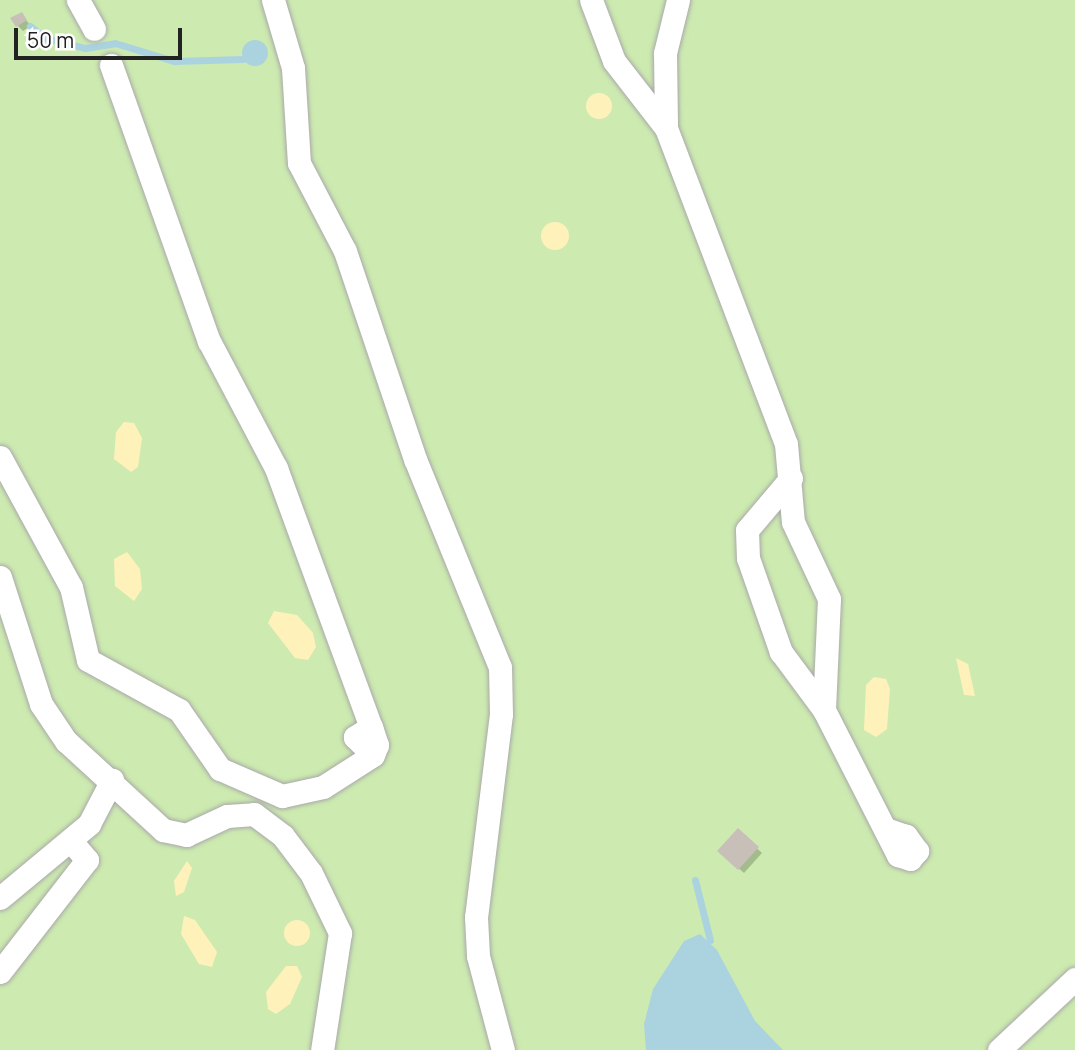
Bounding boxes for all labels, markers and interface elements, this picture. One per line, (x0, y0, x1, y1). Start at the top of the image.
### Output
scale bar (18, 14, 186, 58)
text: 50 m (27, 26, 74, 54)

